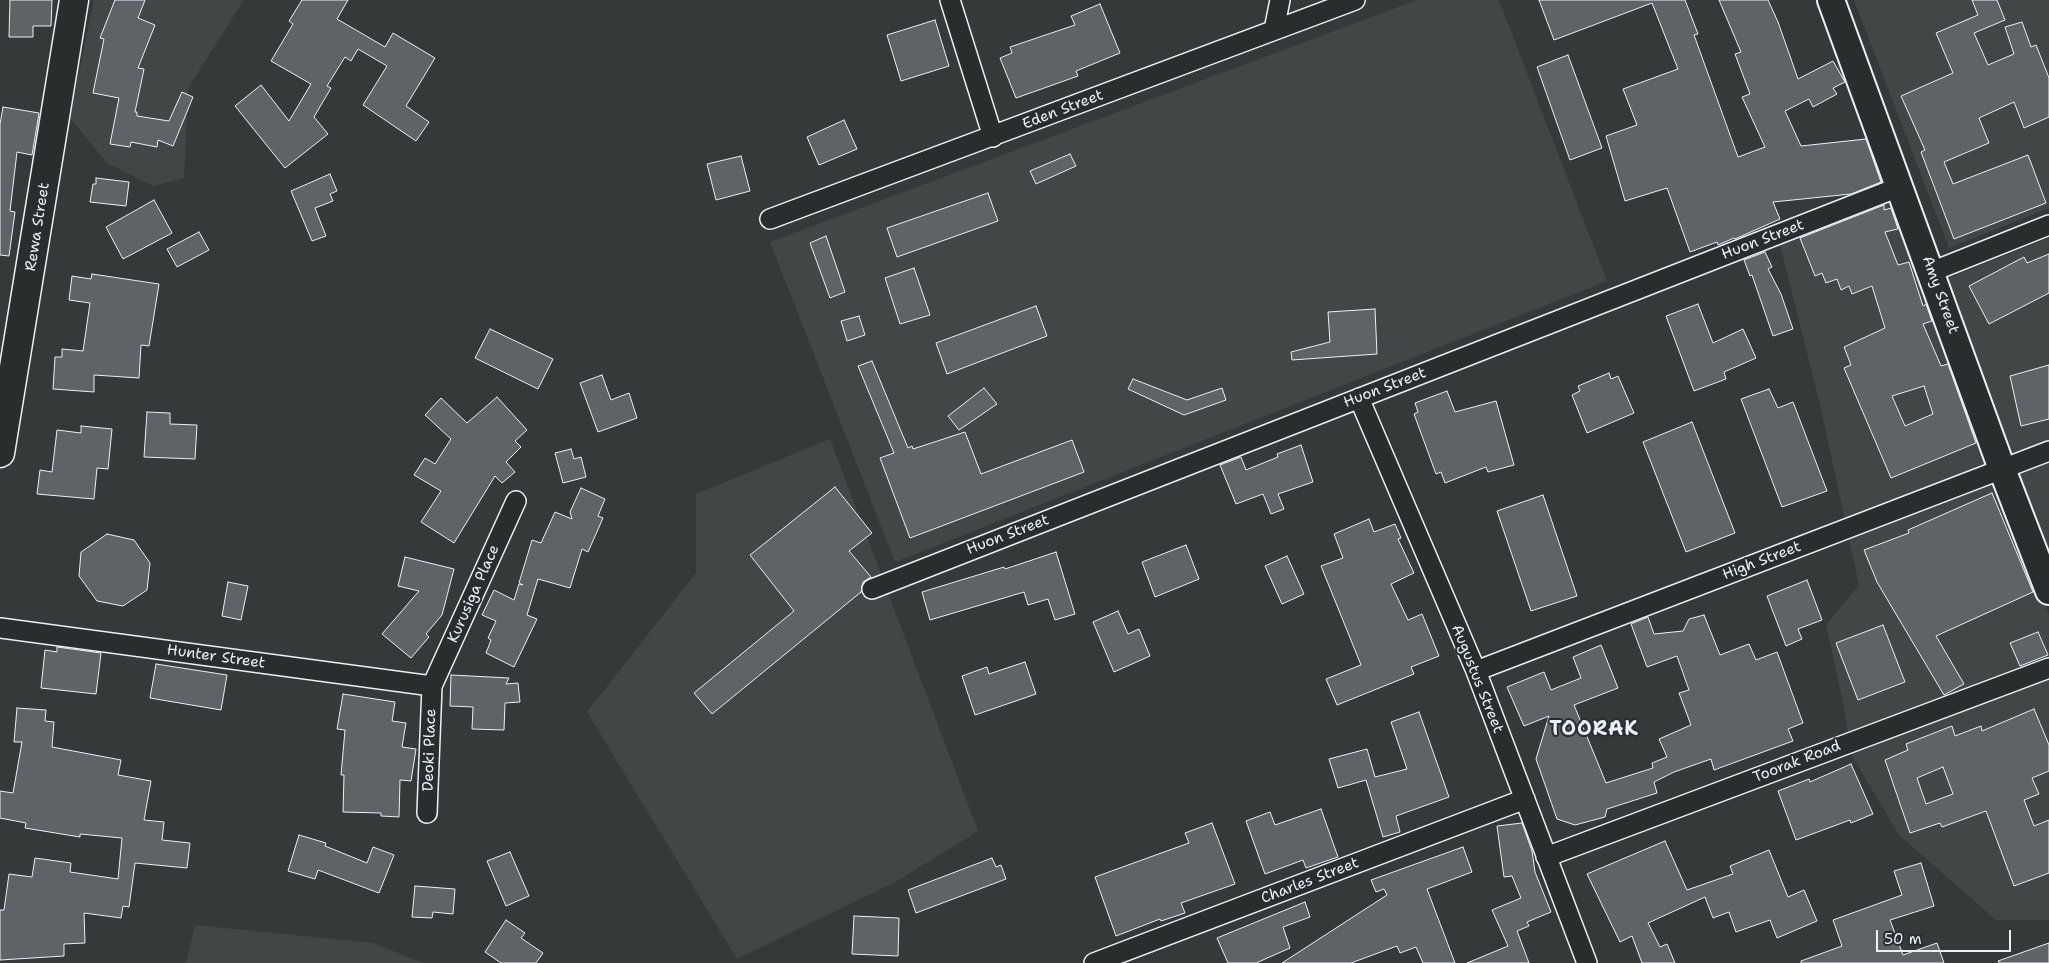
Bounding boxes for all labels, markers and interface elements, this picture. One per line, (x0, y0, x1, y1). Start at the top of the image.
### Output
street label: Eden Street (1020, 86, 1106, 134)
street label: Rewa Street (22, 181, 54, 273)
street label: Huon Street (1719, 216, 1807, 264)
street label: Amy Street (1918, 254, 1962, 336)
street label: Huon Street (1341, 364, 1429, 412)
street label: Huon Street (964, 511, 1052, 559)
street label: High Street (1720, 538, 1804, 584)
street label: Kurusiga Place (444, 542, 504, 646)
street label: Augustus Street (1447, 622, 1507, 736)
street label: Hunter Street (166, 641, 266, 673)
street label: Deoki Place (420, 708, 440, 792)
district label: TOORAK (1548, 718, 1640, 742)
street label: Toorak Road (1751, 737, 1843, 787)
street label: Charles Street (1259, 854, 1361, 908)
scale bar (1879, 920, 2014, 952)
text: 50 m (1884, 929, 1922, 949)

